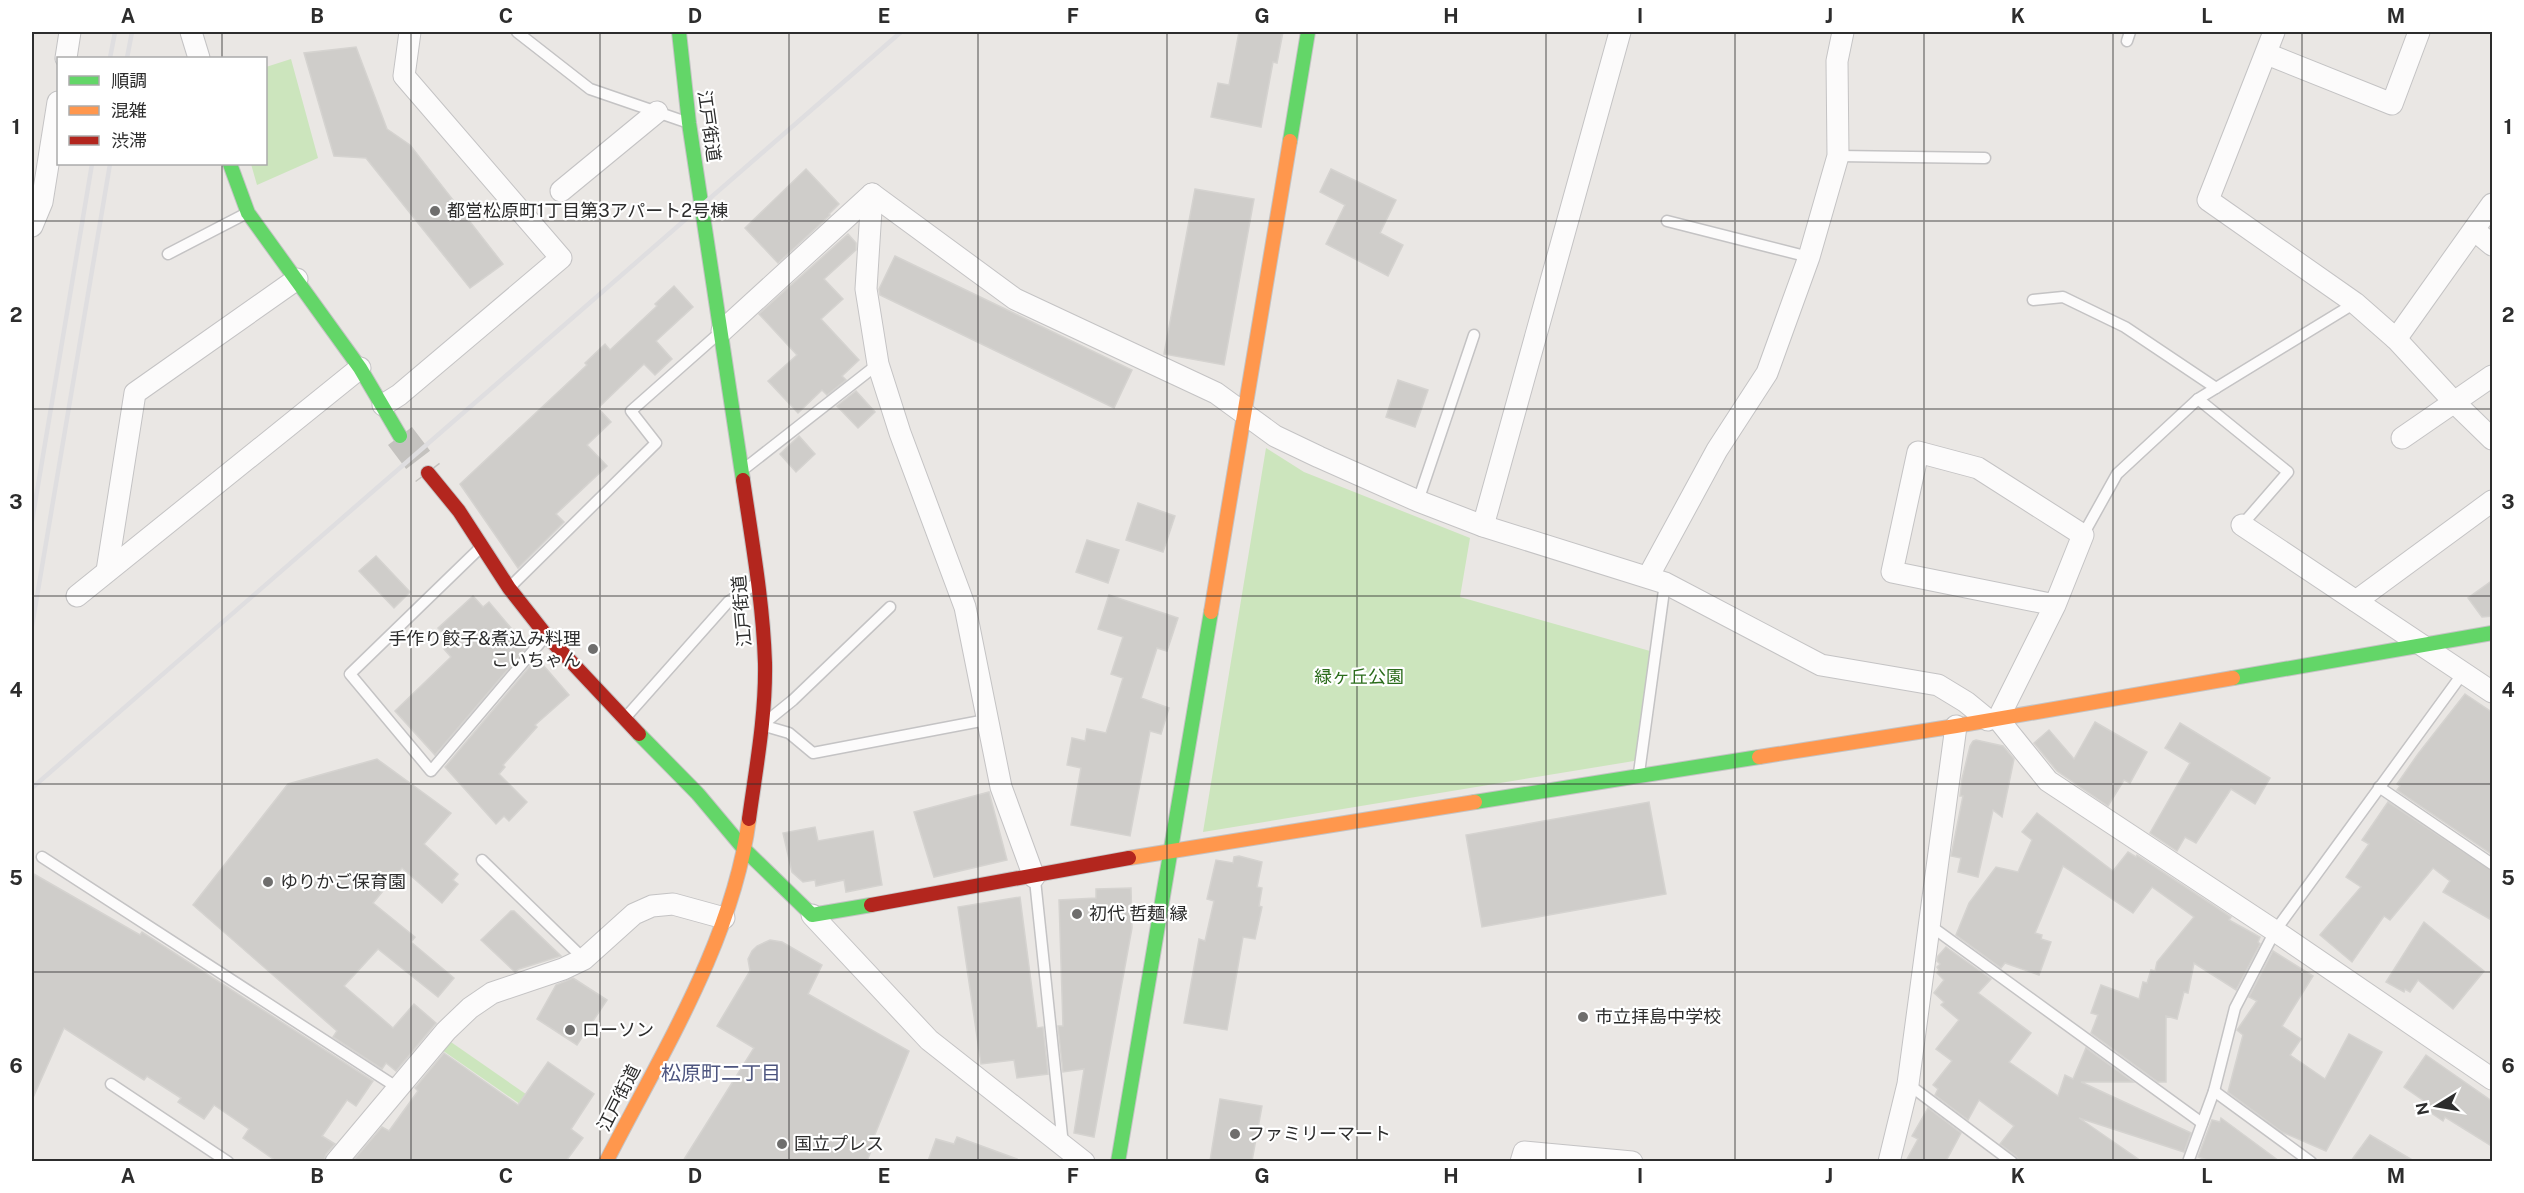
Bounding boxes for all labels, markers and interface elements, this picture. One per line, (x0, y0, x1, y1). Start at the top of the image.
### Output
text: A (121, 4, 135, 28)
text: B (310, 4, 324, 28)
text: C (499, 4, 513, 28)
text: D (688, 4, 702, 28)
text: E (878, 4, 890, 28)
text: F (1067, 4, 1079, 28)
text: G (1254, 4, 1270, 28)
text: H (1443, 4, 1459, 28)
text: I (1637, 4, 1643, 28)
text: J (1825, 4, 1833, 28)
text: K (2011, 4, 2025, 28)
text: L (2201, 4, 2213, 28)
text: M (2387, 4, 2405, 28)
legend (57, 57, 267, 165)
text: 順調 (111, 70, 147, 91)
street label: 江戸街道 (694, 89, 725, 163)
text: 混雑 (111, 100, 147, 121)
text: 1 (12, 115, 20, 139)
text: 1 (2504, 115, 2512, 139)
text: 渋滞 (111, 130, 147, 151)
place label: 都営松原町1丁目第3アパート2号棟 (447, 200, 728, 221)
marker: 都営松原町1丁目第3アパート2号棟 (428, 204, 442, 218)
text: 2 (10, 303, 22, 327)
text: 2 (2502, 303, 2514, 327)
text: 3 (9, 490, 23, 514)
text: 3 (2501, 490, 2515, 514)
street label: 江戸街道 (728, 574, 755, 648)
place label: 手作り餃子&煮込み料理 こいちゃん (388, 628, 581, 670)
marker: 手作り餃子&煮込み料理 こいちゃん (586, 642, 600, 656)
park label: 緑ヶ丘公園 (1314, 666, 1404, 687)
text: 4 (9, 678, 23, 702)
text: 4 (2501, 678, 2515, 702)
text: 5 (9, 866, 23, 890)
text: 5 (2501, 866, 2515, 890)
place label: ゆりかご保育園 (280, 871, 406, 892)
marker: ゆりかご保育園 (261, 875, 275, 889)
place label: 初代 哲麺 縁 (1089, 903, 1188, 924)
marker: 初代 哲麺 縁 (1070, 907, 1084, 921)
place label: 市立拝島中学校 (1595, 1006, 1721, 1027)
marker: 市立拝島中学校 (1576, 1010, 1590, 1024)
place label: ローソン (582, 1019, 654, 1040)
marker: ローソン (563, 1023, 577, 1037)
text: 6 (9, 1054, 23, 1078)
text: 6 (2501, 1054, 2515, 1078)
street label: 江戸街道 (593, 1061, 644, 1135)
district label: 松原町二丁目 (661, 1061, 781, 1085)
north arrow (2407, 1076, 2467, 1136)
text: N (2412, 1101, 2433, 1117)
place label: ファミリーマート (1247, 1123, 1391, 1144)
marker: ファミリーマート (1228, 1127, 1242, 1141)
place label: 国立プレス (794, 1133, 884, 1154)
marker: 国立プレス (775, 1137, 789, 1151)
text: A (121, 1164, 135, 1188)
text: B (310, 1164, 324, 1188)
text: C (499, 1164, 513, 1188)
text: D (688, 1164, 702, 1188)
text: E (878, 1164, 890, 1188)
text: F (1067, 1164, 1079, 1188)
text: G (1254, 1164, 1270, 1188)
text: H (1443, 1164, 1459, 1188)
text: I (1637, 1164, 1643, 1188)
text: J (1825, 1164, 1833, 1188)
text: K (2011, 1164, 2025, 1188)
text: L (2201, 1164, 2213, 1188)
text: M (2387, 1164, 2405, 1188)

